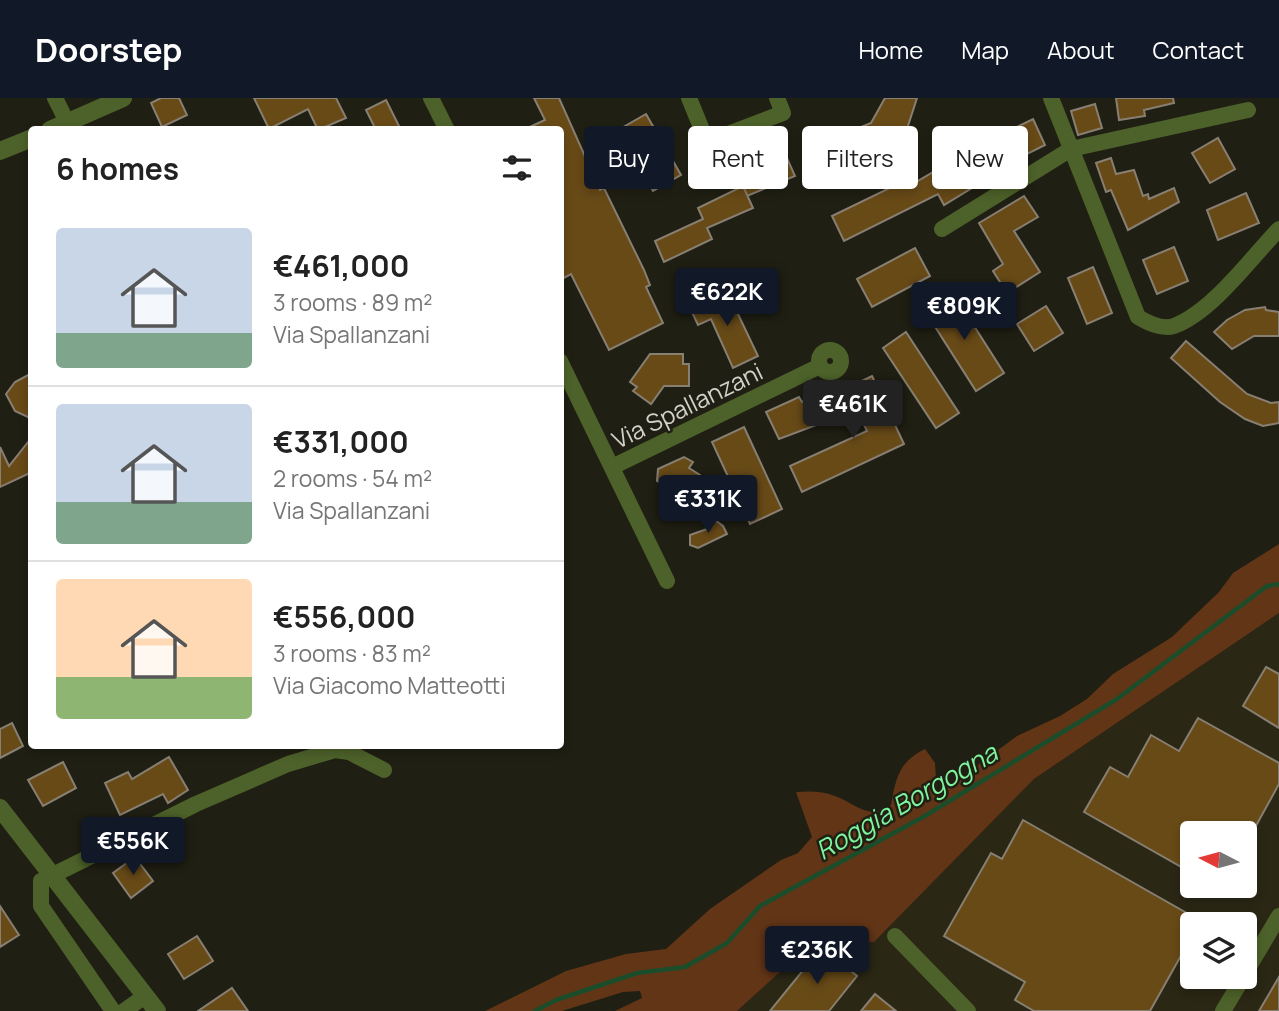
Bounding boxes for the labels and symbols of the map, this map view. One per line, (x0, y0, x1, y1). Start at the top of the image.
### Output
pin: €622K (678, 268, 776, 328)
pin: €809K (915, 282, 1013, 342)
street label: Via Spallanzani (606, 354, 768, 456)
pin: €461K (804, 380, 902, 440)
pin: €331K (659, 476, 757, 535)
water label: Roggia Borgogna (808, 734, 1005, 868)
pin: €556K (84, 818, 182, 877)
north arrow (1180, 821, 1256, 898)
pin: €236K (768, 926, 866, 986)

